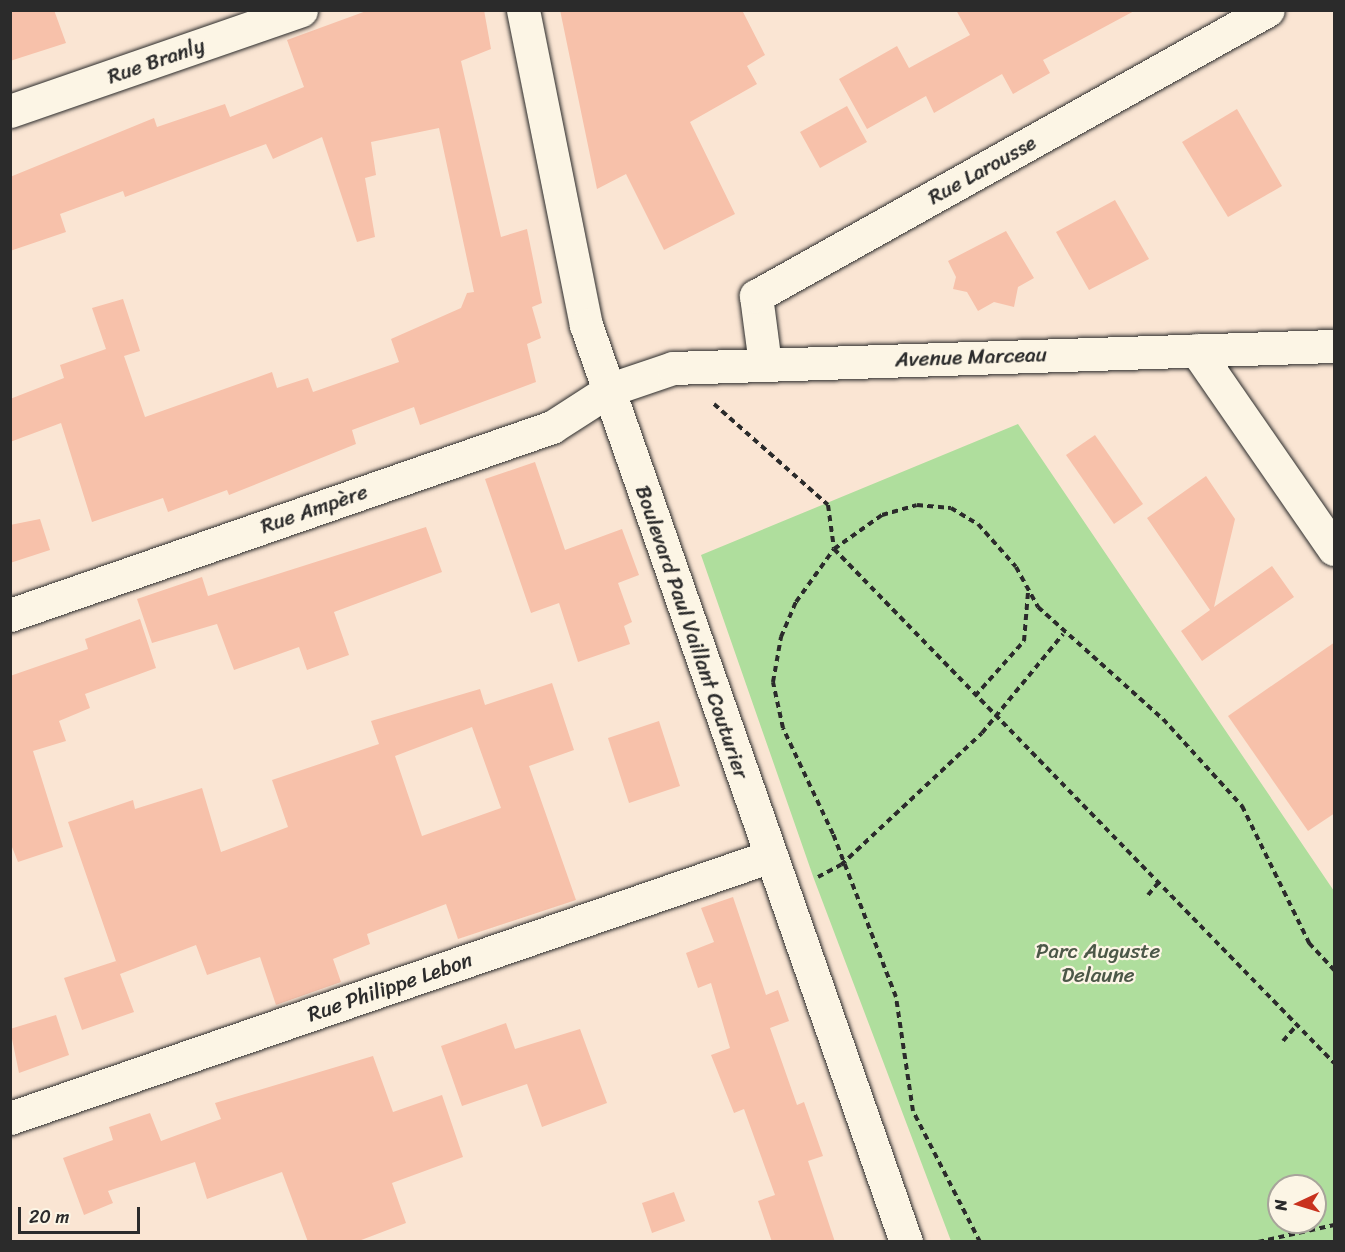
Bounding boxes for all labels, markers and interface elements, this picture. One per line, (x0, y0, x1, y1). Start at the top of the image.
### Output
street label: Rue Branly (104, 33, 208, 89)
street label: Rue Larousse (923, 130, 1041, 210)
street label: Avenue Marceau (895, 342, 1047, 372)
street label: Rue Ampère (257, 479, 371, 539)
street label: Boulevard Paul Vaillant Couturier (630, 482, 754, 782)
park label: Parc Auguste Delaune (1037, 938, 1159, 988)
street label: Rue Philippe Lebon (304, 947, 476, 1027)
north arrow (1267, 1174, 1327, 1234)
scale bar (21, 1195, 142, 1233)
text: N (1266, 1199, 1295, 1212)
text: 20 m (29, 1201, 69, 1233)

